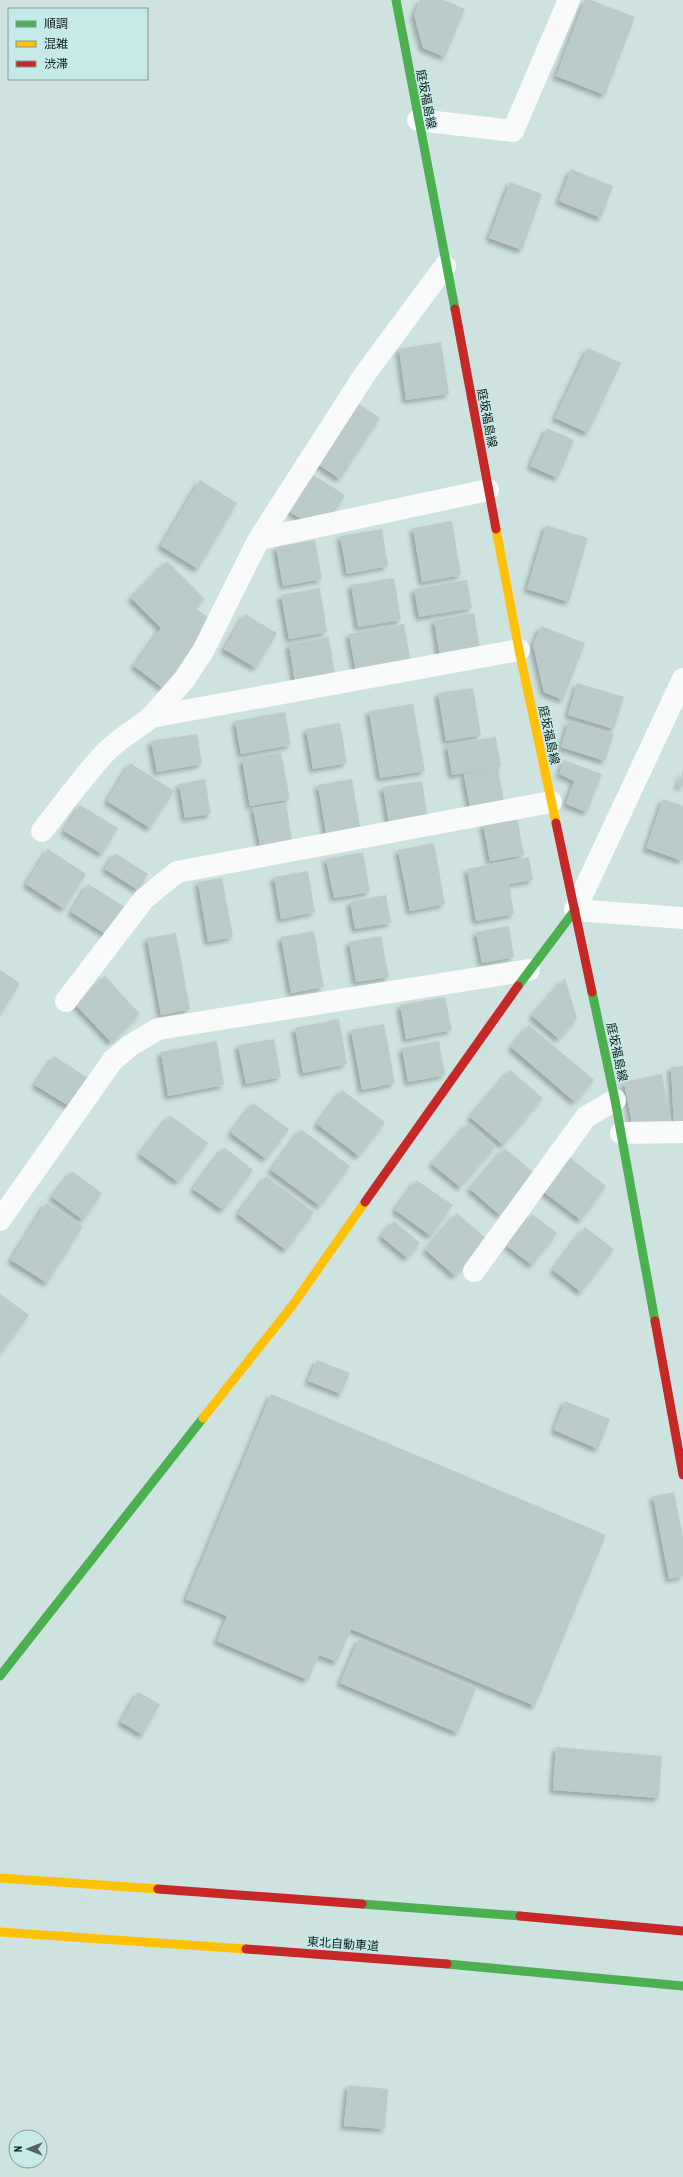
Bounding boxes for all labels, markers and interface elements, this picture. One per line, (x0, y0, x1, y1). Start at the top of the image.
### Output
legend (8, 8, 148, 80)
text: 順調 (44, 16, 68, 32)
text: 混雑 (44, 36, 68, 52)
text: 渋滞 (44, 56, 68, 72)
street label: 庭坂福島線 (412, 68, 440, 130)
street label: 庭坂福島線 (473, 387, 501, 449)
street label: 庭坂福島線 (535, 704, 563, 766)
street label: 庭坂福島線 (603, 1021, 631, 1083)
street label: 東北自動車道 (307, 1934, 379, 1954)
north arrow (8, 2129, 48, 2169)
text: N (11, 2146, 25, 2152)

